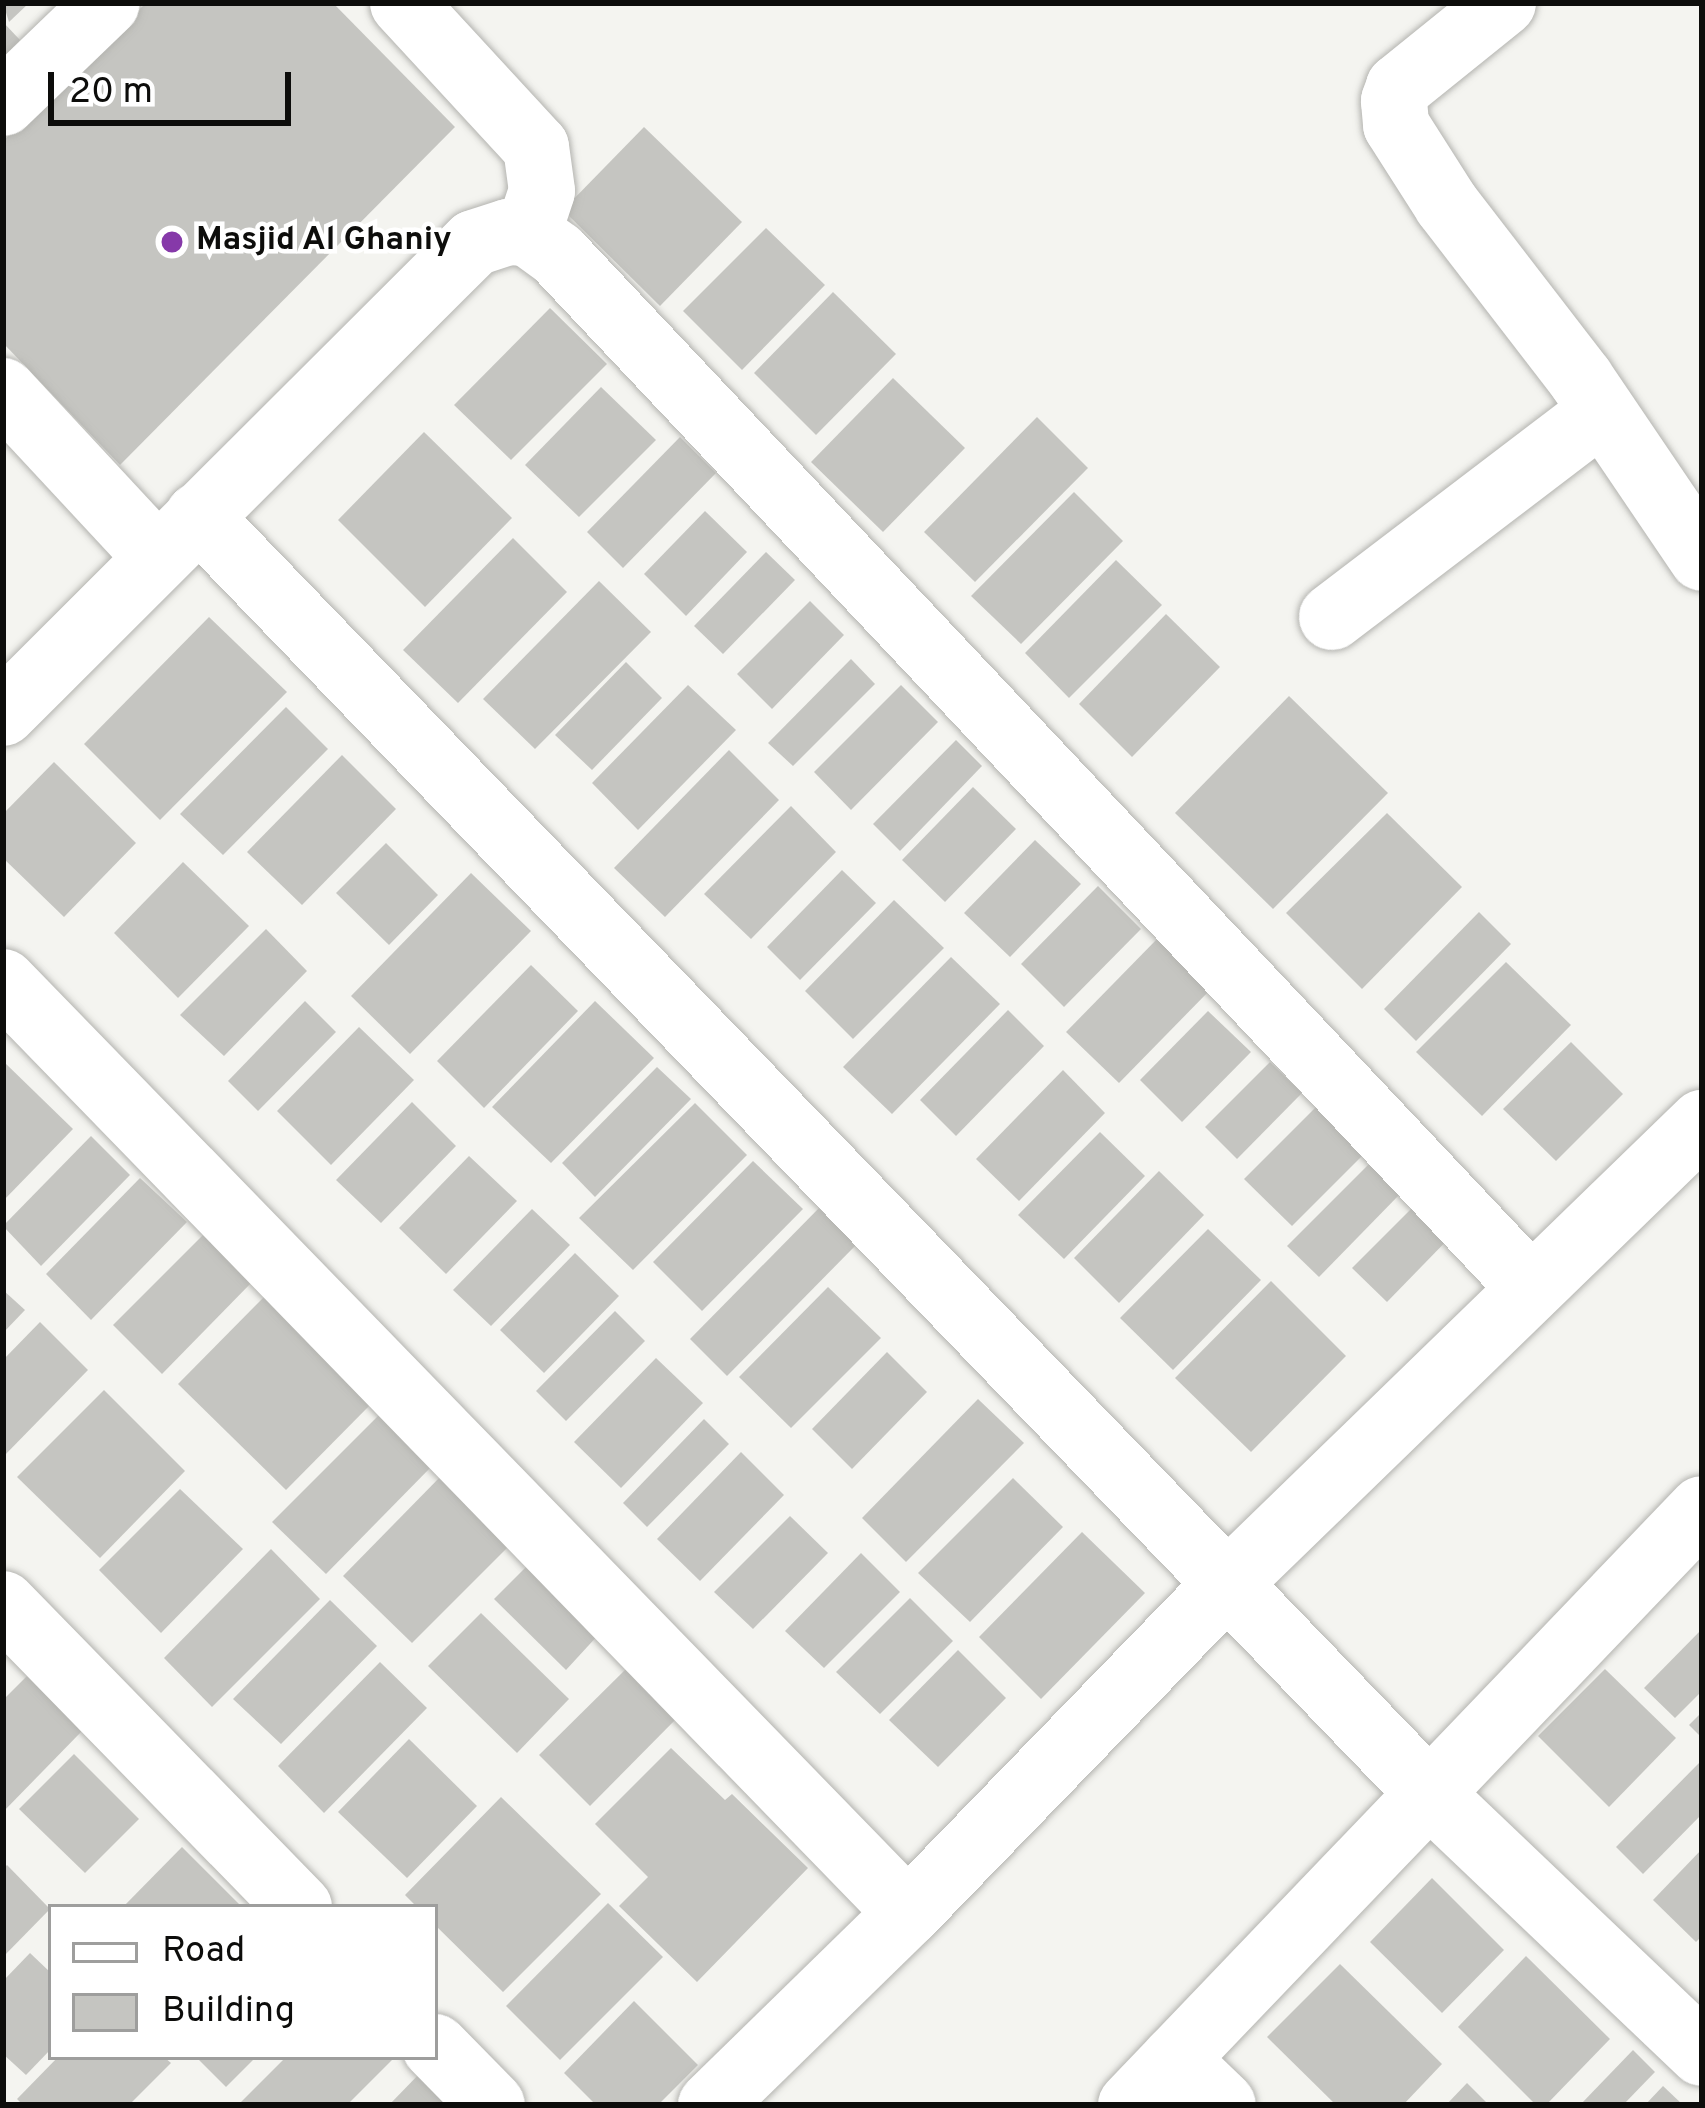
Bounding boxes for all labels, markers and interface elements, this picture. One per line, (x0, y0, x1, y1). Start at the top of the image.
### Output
scale bar (54, 48, 297, 122)
text: 20 m (69, 70, 153, 116)
place label: Masjid Al Ghaniy (196, 222, 453, 262)
marker: Masjid Al Ghaniy (159, 229, 185, 255)
legend (48, 1904, 438, 2060)
text: Road (162, 1929, 245, 1975)
text: Building (162, 1989, 295, 2035)

